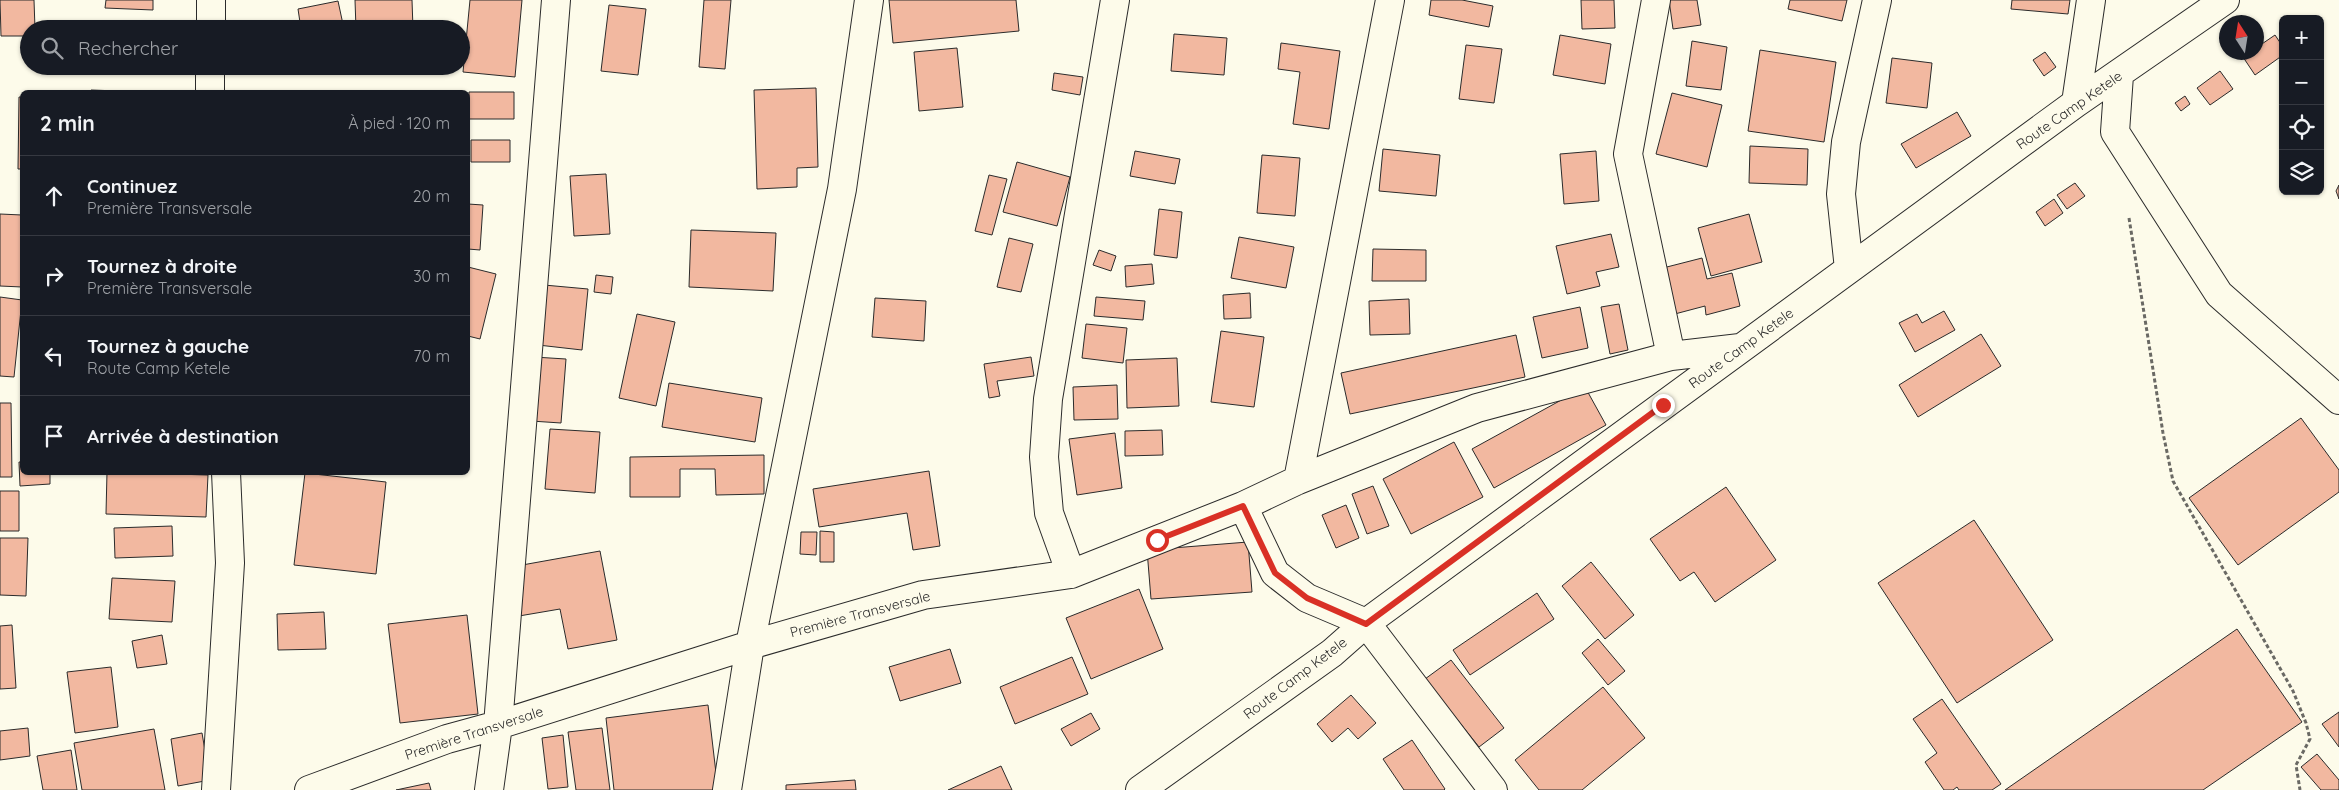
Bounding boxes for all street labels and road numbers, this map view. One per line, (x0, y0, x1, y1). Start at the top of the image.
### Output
street label: Route Camp Ketele (2012, 67, 2126, 153)
street label: Route Camp Ketele (1685, 304, 1797, 392)
street label: Première Transversale (788, 587, 932, 641)
street label: Route Camp Ketele (1239, 633, 1351, 723)
street label: Première Transversale (402, 702, 546, 764)

